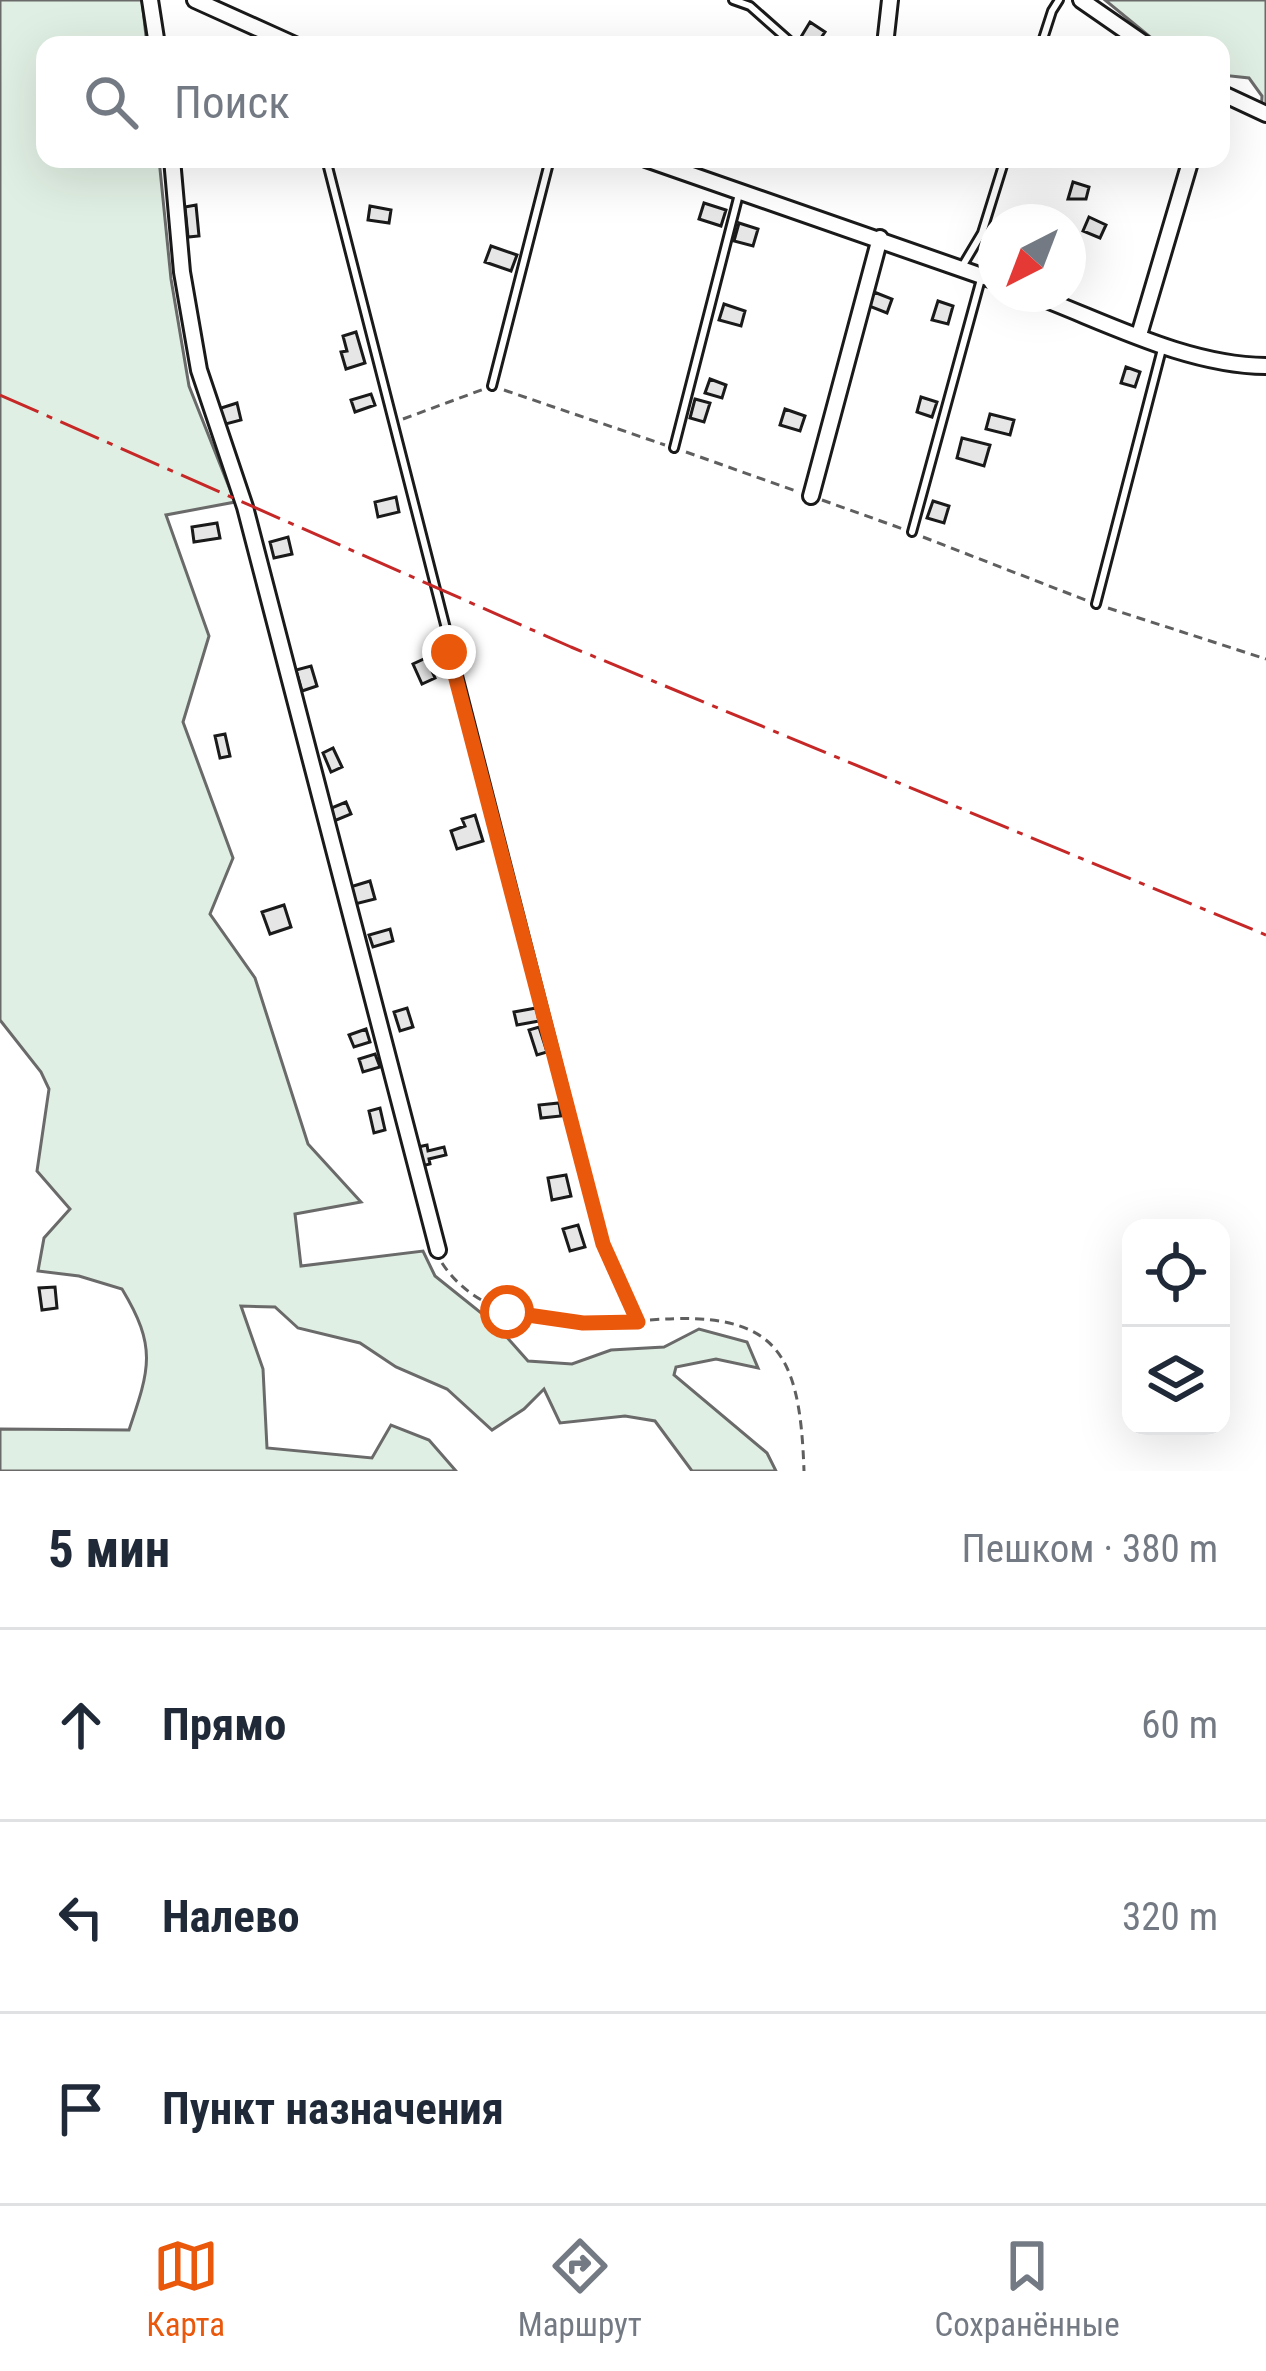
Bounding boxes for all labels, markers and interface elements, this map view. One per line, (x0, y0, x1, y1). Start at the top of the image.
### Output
search box (36, 36, 1230, 168)
icon: search (78, 69, 144, 135)
text: Поиск (174, 76, 290, 129)
north arrow (978, 204, 1086, 312)
route end (422, 625, 476, 679)
map controls (1122, 1219, 1230, 1435)
button: locate (1122, 1219, 1230, 1327)
route start (480, 1285, 534, 1339)
button: layers (1122, 1327, 1230, 1435)
text: 5 мин (48, 1520, 170, 1579)
text: Пешком · 380 m (961, 1526, 1218, 1572)
icon: ahead (48, 1692, 114, 1758)
text: Прямо (162, 1698, 286, 1751)
text: 60 m (1141, 1702, 1218, 1748)
icon: left (48, 1884, 114, 1950)
text: Налево (162, 1890, 300, 1943)
text: 320 m (1122, 1894, 1218, 1940)
icon: arrive (48, 2076, 114, 2142)
text: Пункт назначения (162, 2082, 504, 2135)
tab: Карта (146, 2233, 225, 2344)
tab: Маршрут (518, 2233, 642, 2344)
tab: Сохранённые (934, 2233, 1120, 2344)

